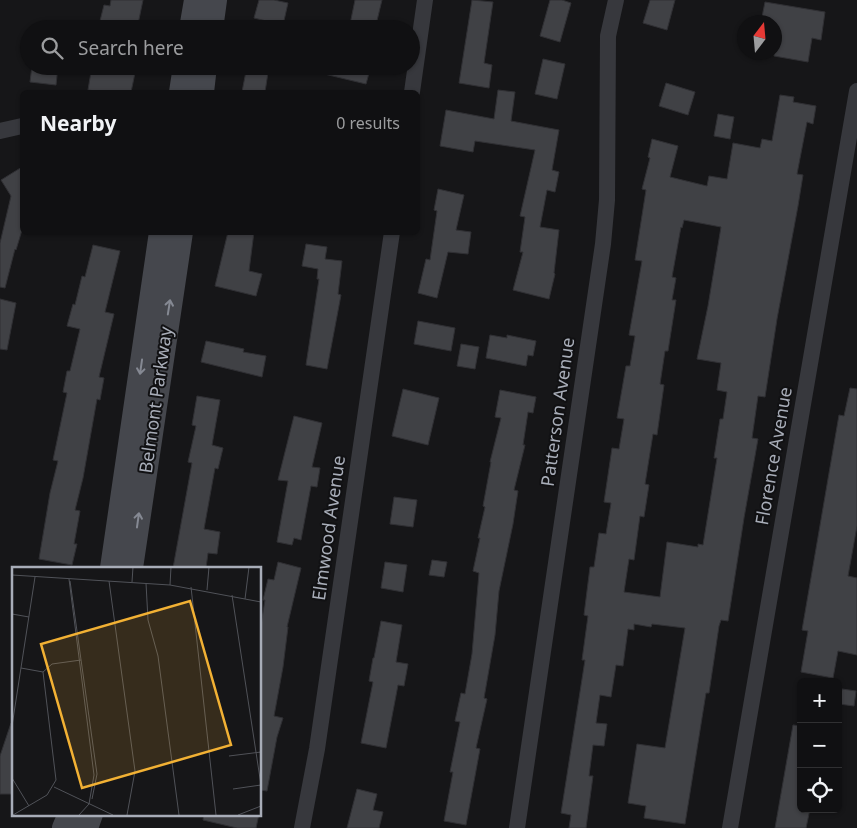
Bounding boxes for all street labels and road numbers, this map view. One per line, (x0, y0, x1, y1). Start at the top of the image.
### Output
street label: Belmont Parkway (133, 324, 177, 475)
street label: Patterson Avenue (535, 336, 579, 488)
street label: Florence Avenue (749, 385, 797, 527)
street label: Elmwood Avenue (306, 454, 350, 602)

